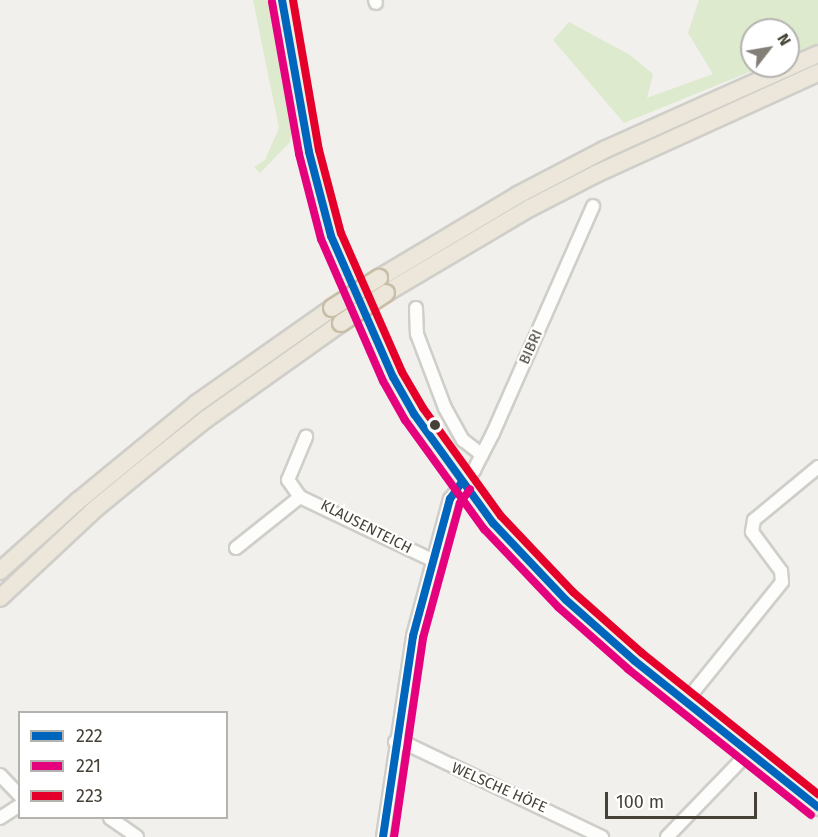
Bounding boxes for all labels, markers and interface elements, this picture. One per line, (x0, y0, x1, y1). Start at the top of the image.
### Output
north arrow (740, 18, 800, 78)
text: N (773, 30, 795, 49)
street label: BIBRI (515, 327, 547, 367)
unlabelled marker (429, 419, 441, 431)
street label: KLAUSENTEICH (317, 496, 415, 558)
legend (18, 711, 228, 819)
text: 222 (76, 725, 103, 747)
text: 221 (76, 755, 101, 777)
street label: WELSCHE HÖFE (449, 759, 549, 817)
scale bar (608, 780, 760, 818)
text: 223 (76, 785, 103, 807)
text: 100 m (616, 791, 664, 813)

